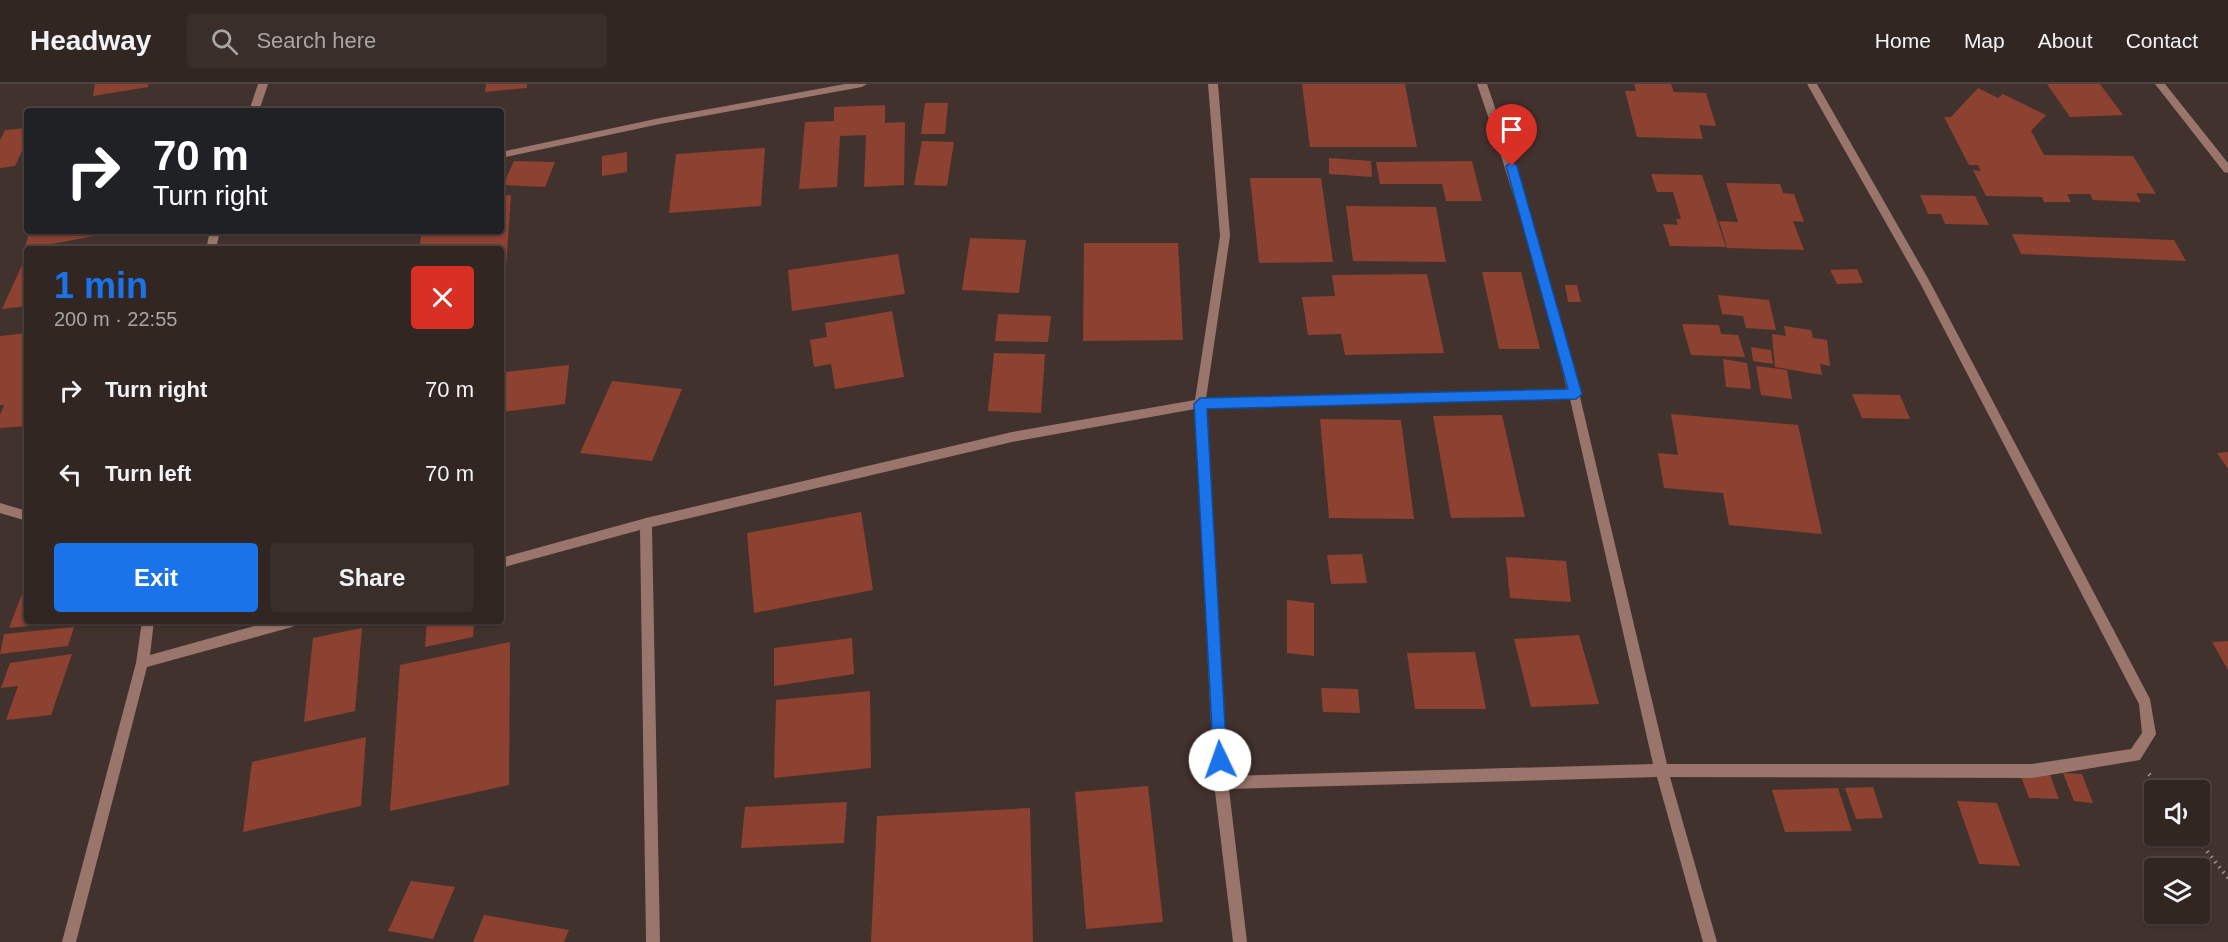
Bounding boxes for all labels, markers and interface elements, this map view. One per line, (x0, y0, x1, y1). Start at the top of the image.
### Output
search box (187, 14, 607, 68)
text: Headway (30, 25, 151, 56)
icon: search (208, 25, 241, 58)
text: Search here (256, 28, 376, 53)
text: Home (1875, 29, 1931, 52)
text: Map (1964, 29, 2005, 52)
text: About (2038, 29, 2093, 52)
text: Contact (2126, 29, 2198, 52)
pin (1486, 104, 1537, 166)
icon: arrive (1495, 113, 1528, 146)
icon: right (54, 132, 132, 210)
text: 70 m (153, 132, 249, 179)
text: Turn right (153, 181, 268, 211)
text: 1 min (54, 265, 148, 306)
button: close (411, 266, 474, 329)
text: 200 m · 22:55 (54, 308, 177, 330)
icon: right (54, 374, 87, 407)
text: Turn right (105, 377, 207, 402)
text: 70 m (425, 377, 474, 402)
icon: left (54, 458, 87, 491)
text: Turn left (105, 461, 191, 486)
text: 70 m (425, 461, 474, 486)
button: Exit (54, 543, 258, 612)
button: Share (270, 543, 474, 612)
position arrow (1188, 728, 1252, 792)
map controls (2144, 780, 2210, 924)
button: sound (2144, 780, 2210, 846)
button: layers (2144, 858, 2210, 924)

